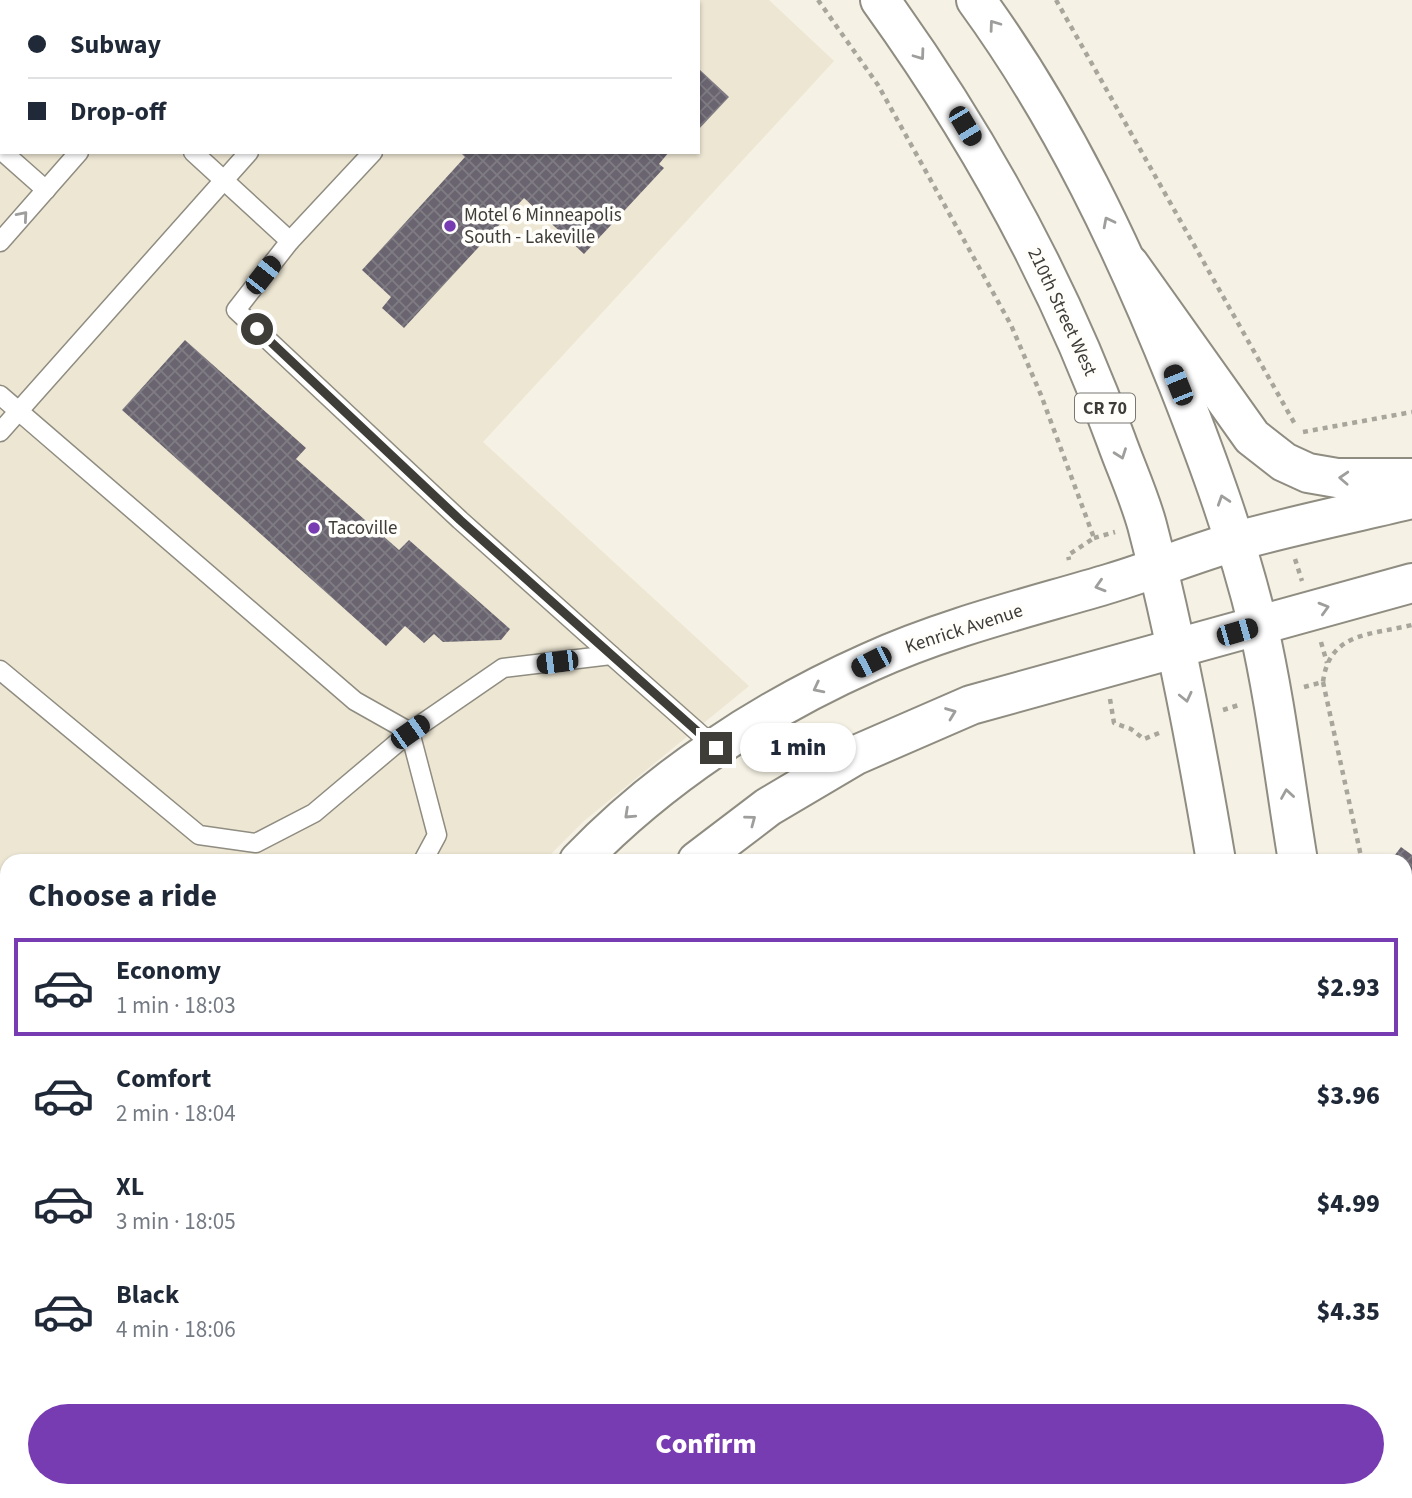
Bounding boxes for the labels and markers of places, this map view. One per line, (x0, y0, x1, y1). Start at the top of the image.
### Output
place label: Motel 6 Minneapolis South - Lakeville (464, 202, 622, 251)
marker: Motel 6 Minneapolis South - Lakeville (442, 218, 458, 234)
place label: Tacoville (328, 515, 398, 542)
marker: Tacoville (306, 520, 322, 536)

